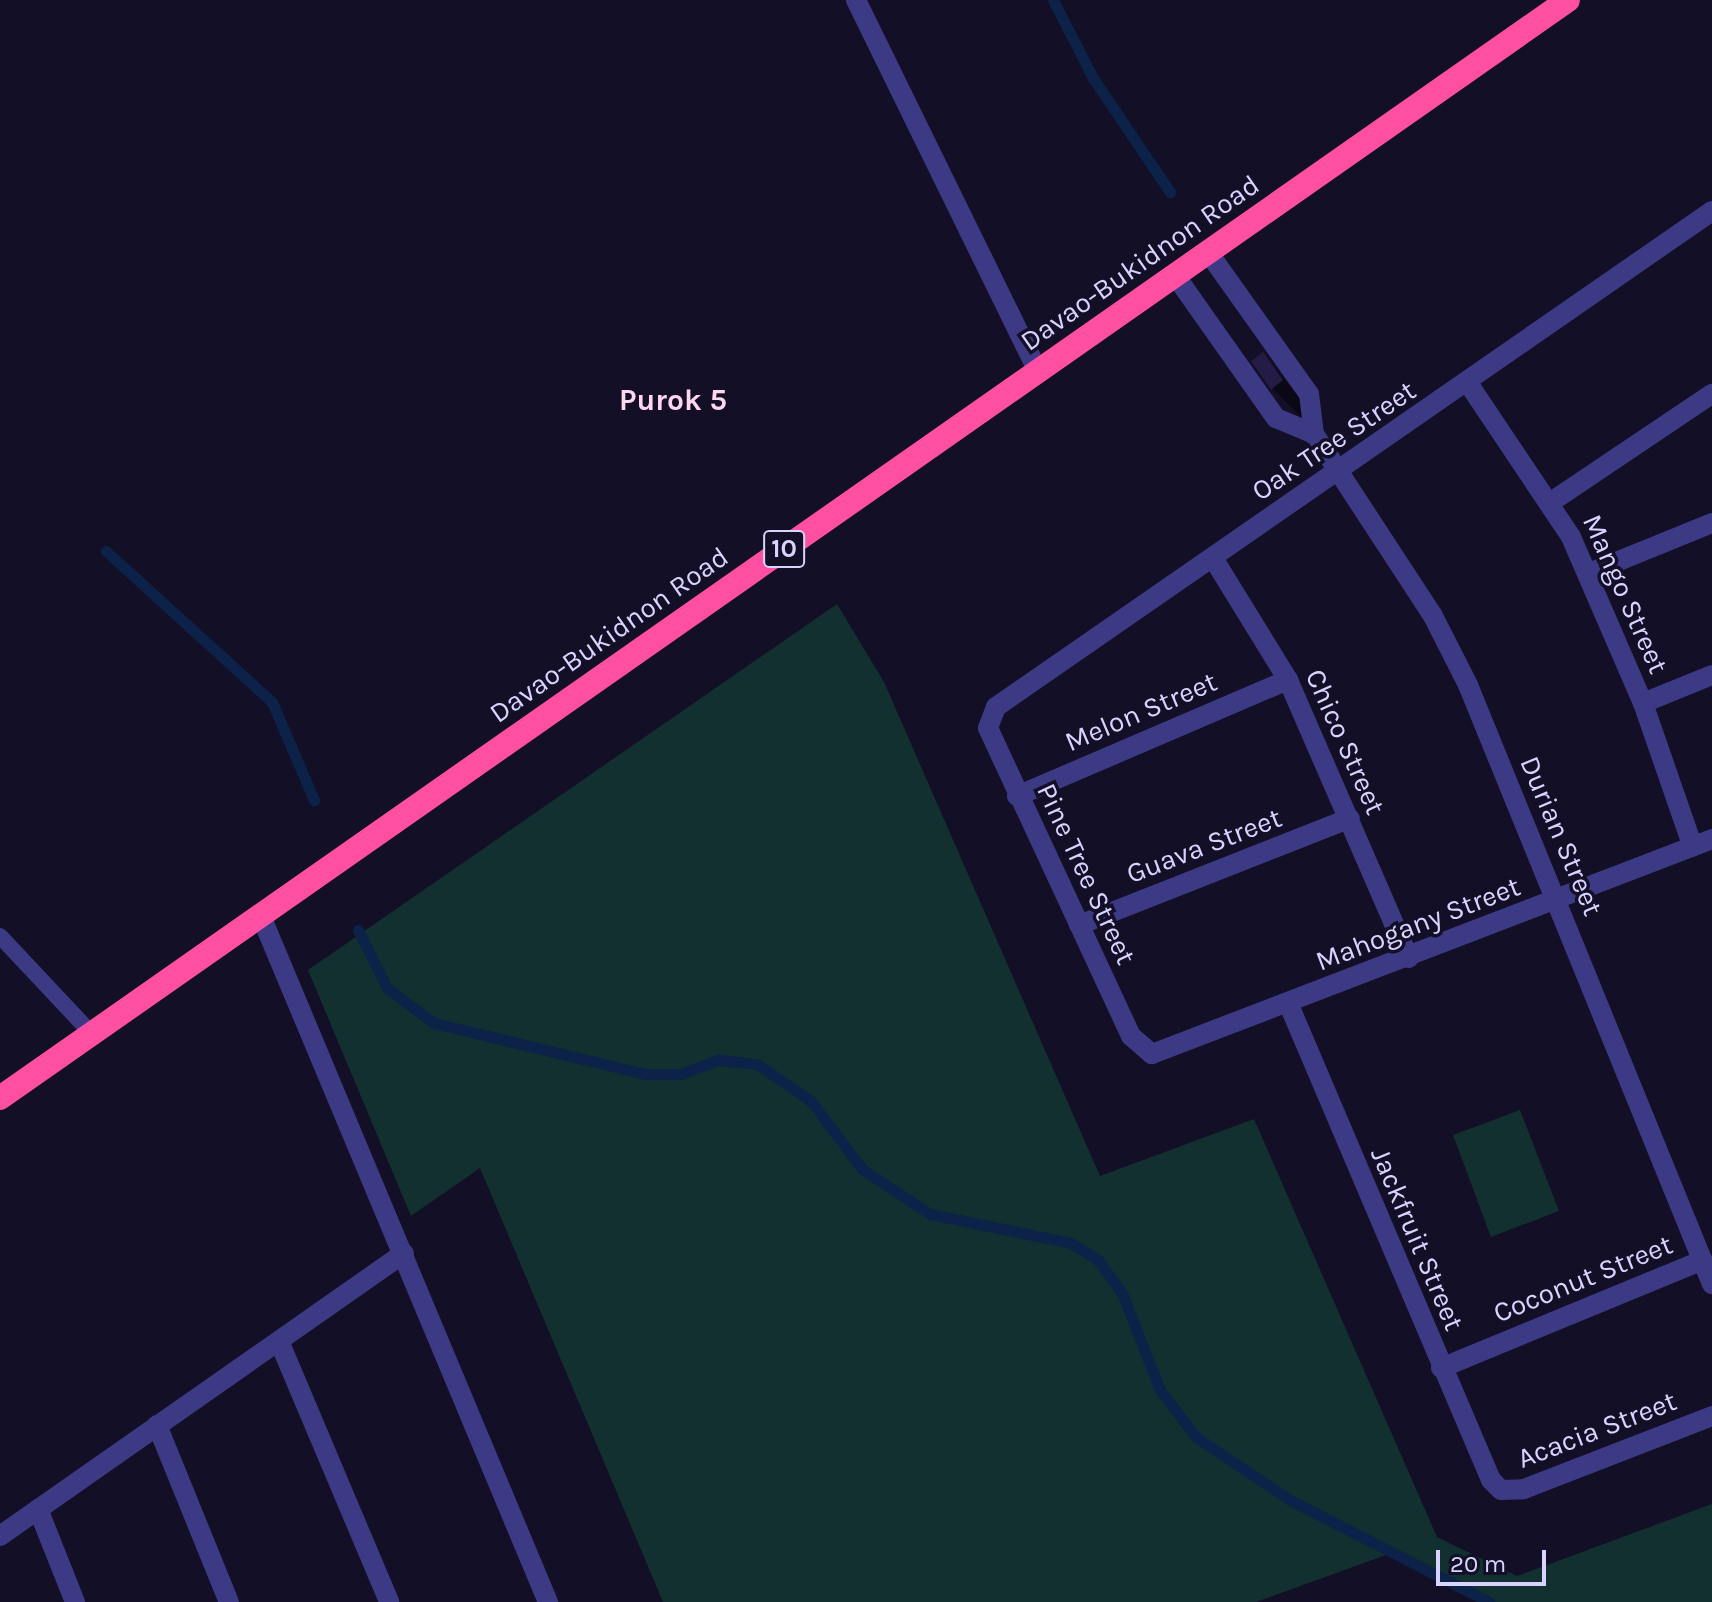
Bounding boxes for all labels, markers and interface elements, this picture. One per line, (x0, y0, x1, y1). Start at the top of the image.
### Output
street label: Davao-Bukidnon Road (1014, 168, 1266, 358)
street label: Oak Tree Street (1246, 374, 1422, 508)
district label: Purok 5 (619, 382, 727, 418)
street label: Mango Street (1575, 509, 1675, 679)
road number: 10 (762, 527, 806, 571)
street label: Davao-Bukidnon Road (483, 540, 735, 730)
street label: Chico Street (1298, 664, 1392, 820)
street label: Melon Street (1060, 665, 1222, 759)
street label: Durian Street (1512, 751, 1610, 921)
street label: Pine Tree Street (1029, 778, 1143, 970)
street label: Guava Street (1122, 801, 1286, 891)
street label: Mahogany Street (1311, 870, 1525, 978)
street label: Jackfruit Street (1363, 1142, 1471, 1336)
street label: Coconut Street (1489, 1228, 1677, 1330)
street label: Acacia Street (1513, 1384, 1681, 1476)
scale bar (1440, 1534, 1550, 1584)
text: 20 m (1450, 1550, 1506, 1578)

